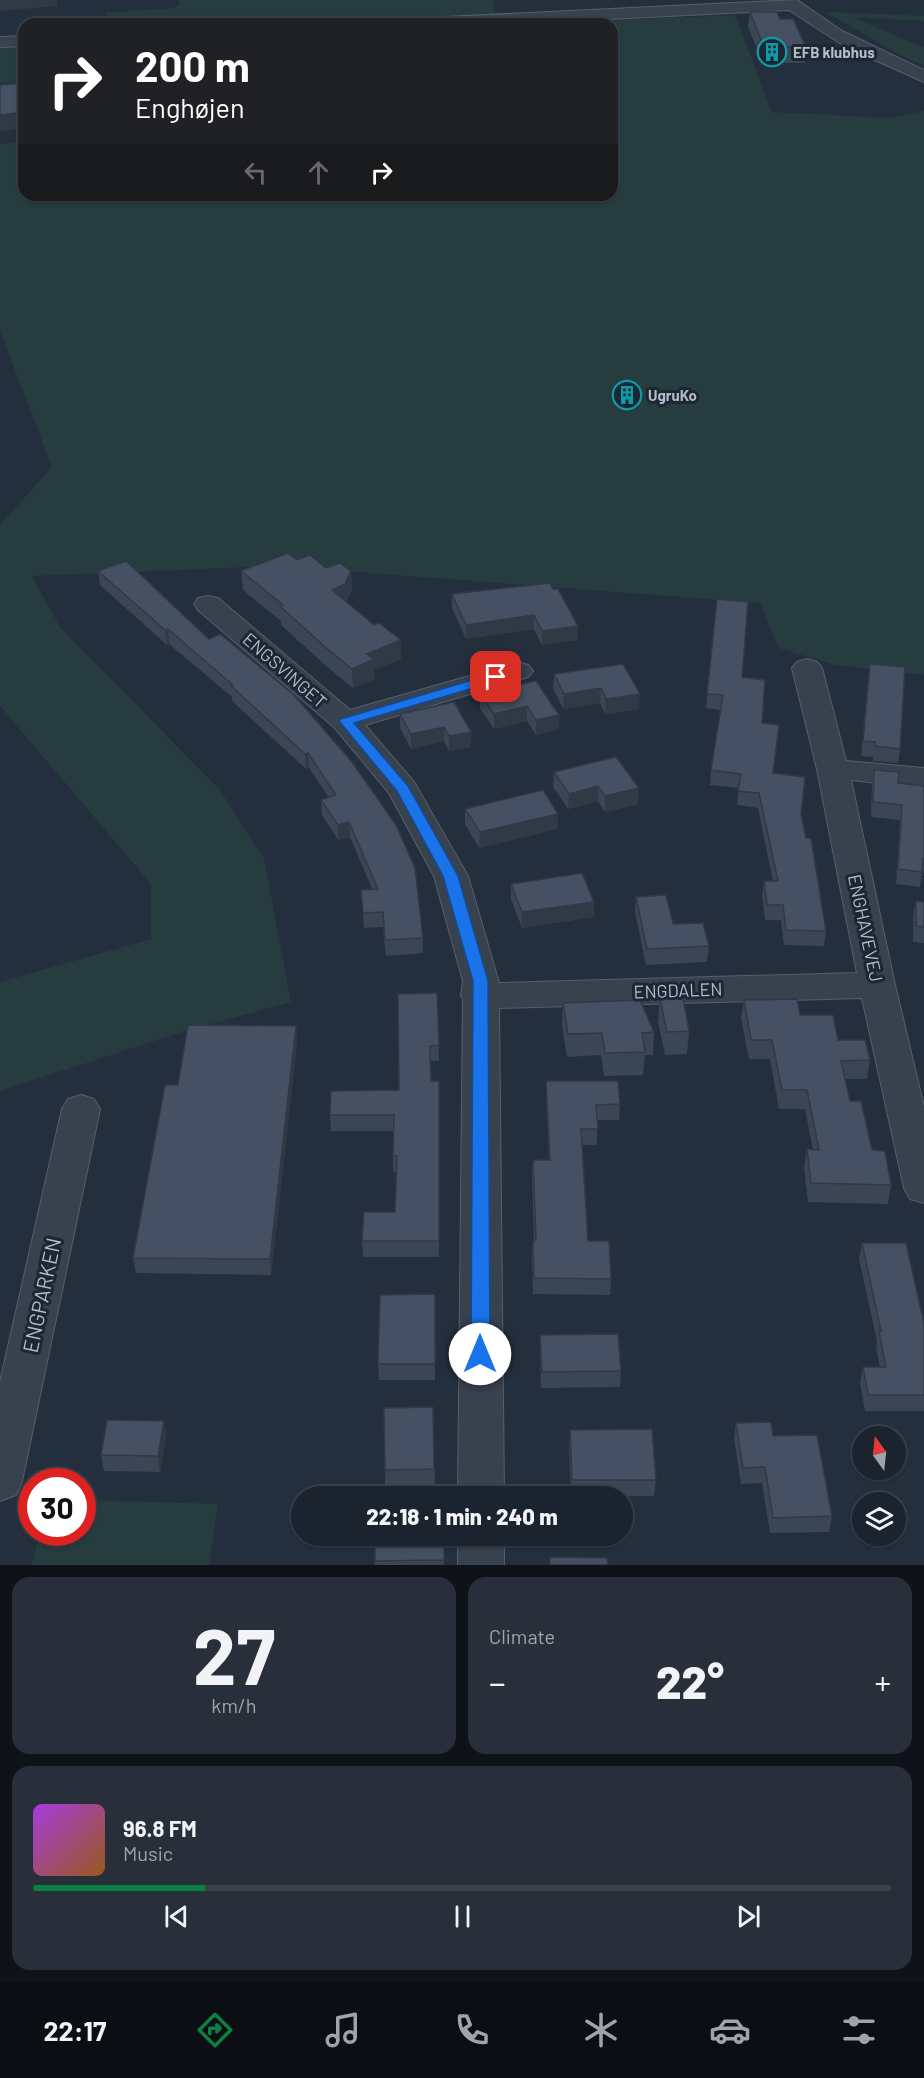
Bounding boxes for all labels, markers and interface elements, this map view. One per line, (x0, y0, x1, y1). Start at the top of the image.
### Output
building icon: EFB klubhus (756, 36, 788, 68)
text: 200 m (135, 40, 250, 90)
icon: right (36, 42, 114, 120)
place label: EFB klubhus (793, 43, 875, 61)
text: Enghøjen (135, 91, 245, 123)
icon: left (239, 156, 272, 189)
icon: ahead (302, 156, 335, 189)
icon: right (365, 156, 398, 189)
building icon: UgruKo (611, 379, 643, 411)
place label: UgruKo (648, 386, 697, 404)
street label: ENGSVINGET (239, 628, 331, 712)
pin (470, 651, 521, 702)
icon: arrive (479, 660, 512, 693)
street label: ENGHAVEVEJ (844, 872, 888, 984)
street label: ENGDALEN (633, 977, 723, 1003)
street label: ENGPARKEN (17, 1235, 65, 1355)
position arrow (448, 1322, 512, 1386)
north arrow (852, 1426, 906, 1480)
map controls (852, 1426, 906, 1546)
speed limit sign: 30 (18, 1468, 96, 1546)
button: layers (852, 1492, 906, 1546)
text: 22:18 · 1 min · 240 m (366, 1503, 558, 1529)
text: 27 (193, 1607, 275, 1701)
text: Climate (489, 1624, 555, 1648)
text: 22° (656, 1654, 724, 1708)
text: − (489, 1662, 506, 1702)
text: + (874, 1662, 891, 1702)
text: km/h (211, 1693, 257, 1717)
text: 96.8 FM (123, 1815, 197, 1841)
text: Music (123, 1841, 173, 1865)
icon: previous (160, 1900, 193, 1933)
icon: pause (446, 1900, 479, 1933)
icon: next (732, 1900, 765, 1933)
icon: directions (194, 2009, 236, 2051)
icon: music (322, 2009, 364, 2051)
icon: phone (451, 2009, 493, 2051)
icon: climate (580, 2009, 622, 2051)
icon: car (709, 2009, 751, 2051)
icon: filters (838, 2009, 880, 2051)
text: 22:17 (43, 2014, 107, 2046)

